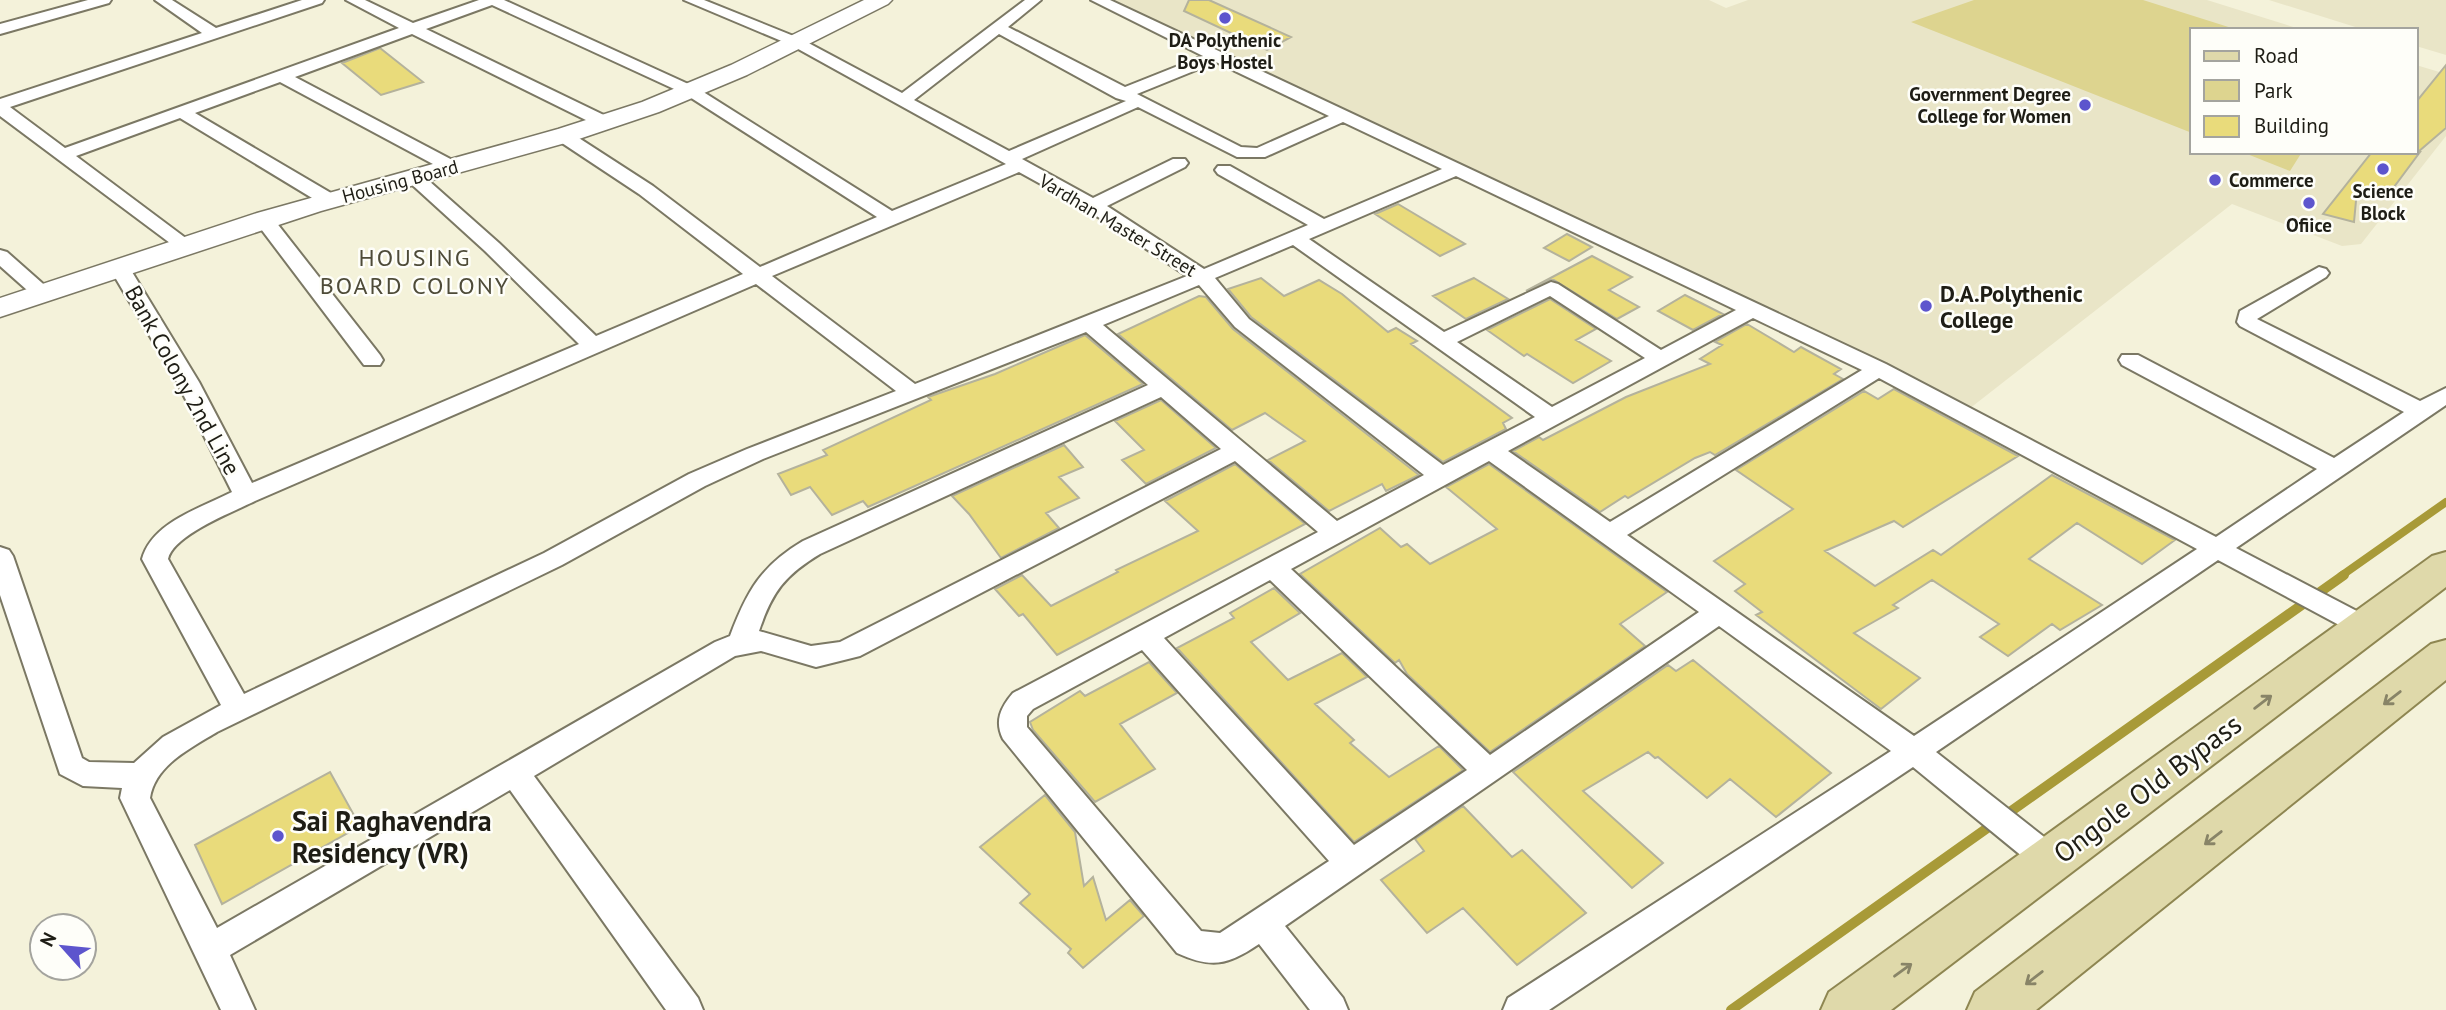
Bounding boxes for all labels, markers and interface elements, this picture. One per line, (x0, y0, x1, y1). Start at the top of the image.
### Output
marker: DA Polythenic Boys Hostel (1217, 10, 1233, 26)
place label: DA Polythenic Boys Hostel (1169, 28, 1281, 74)
legend (2190, 28, 2418, 154)
text: Road (2254, 42, 2298, 69)
text: Park (2254, 77, 2293, 104)
place label: Government Degree College for Women (1909, 82, 2071, 128)
marker: Government Degree College for Women (2077, 97, 2093, 113)
text: Building (2254, 112, 2329, 139)
street label: Housing Board (339, 154, 461, 208)
marker: Science Block (2375, 161, 2391, 177)
street label: Vardhan Master Street (1034, 168, 1202, 282)
place label: Commerce (2229, 168, 2314, 192)
marker: Commerce (2207, 172, 2223, 188)
place label: Science Block (2353, 179, 2413, 225)
marker: Ofiice (2301, 195, 2317, 211)
place label: Ofiice (2286, 213, 2332, 237)
district label: HOUSING BOARD COLONY (320, 242, 510, 301)
place label: D.A.Polythenic College (1940, 279, 2083, 334)
street label: Bank Colony 2nd Line (119, 280, 247, 480)
marker: D.A.Polythenic College (1918, 298, 1934, 314)
one-way arrow (2384, 690, 2402, 705)
one-way arrow (2253, 695, 2272, 710)
street label: Ongole Old Bypass (2046, 705, 2248, 871)
place label: Sai Raghavendra Residency (VR) (292, 802, 492, 871)
marker: Sai Raghavendra Residency (VR) (270, 828, 286, 844)
one-way arrow (2205, 831, 2223, 846)
north arrow (28, 912, 98, 982)
text: N (34, 928, 61, 950)
one-way arrow (1893, 962, 1912, 977)
one-way arrow (2026, 971, 2044, 986)

